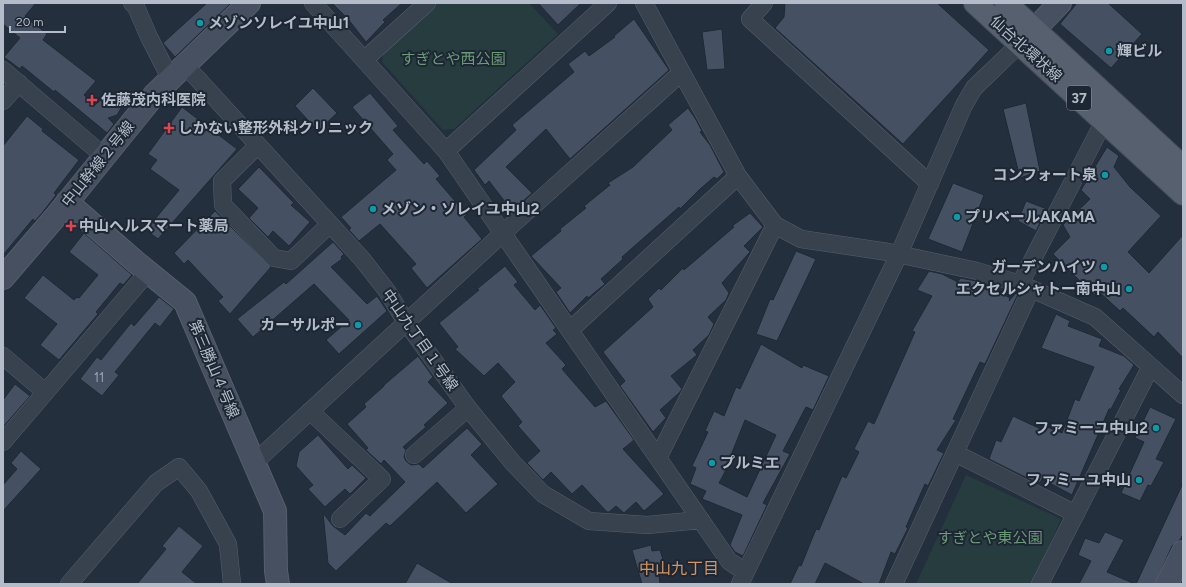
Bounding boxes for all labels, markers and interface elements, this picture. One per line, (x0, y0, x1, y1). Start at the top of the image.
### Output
scale bar (10, 8, 65, 34)
street label: 仙台北環状線 (987, 12, 1065, 86)
place label: メゾンソレイユ中山1 (208, 14, 349, 32)
text: 20 m (16, 15, 44, 29)
marker: メゾンソレイユ中山1 (195, 18, 205, 28)
place label: 輝ビル (1117, 42, 1162, 60)
marker: 輝ビル (1104, 46, 1114, 56)
park label: すぎとや西公園 (400, 50, 506, 68)
road number: 37 (1067, 86, 1091, 110)
place label: 佐藤茂内科医院 (101, 91, 206, 109)
marker: 佐藤茂内科医院 (86, 94, 98, 106)
street label: 中山幹線２号線 (58, 118, 138, 210)
place label: しかない整形外科クリニック (178, 119, 373, 137)
marker: しかない整形外科クリニック (163, 122, 175, 134)
place label: コンフォート泉 (992, 166, 1097, 184)
marker: コンフォート泉 (1100, 170, 1110, 180)
place label: メゾン・ソレイユ中山2 (381, 200, 540, 218)
marker: メゾン・ソレイユ中山2 (368, 204, 378, 214)
place label: プリベールAKAMA (965, 208, 1095, 226)
marker: プリベールAKAMA (952, 212, 962, 222)
place label: 中山ヘルスマート薬局 (79, 217, 229, 235)
marker: 中山ヘルスマート薬局 (66, 221, 76, 231)
place label: ガーデンハイツ (991, 258, 1096, 276)
marker: ガーデンハイツ (1099, 262, 1109, 272)
place label: エクセルシャトー南中山 (956, 280, 1121, 298)
marker: エクセルシャトー南中山 (1124, 284, 1134, 294)
street label: 中山九丁目１号線 (378, 286, 462, 394)
place label: カーサルポー (260, 316, 350, 334)
street label: 第三勝山４号線 (185, 317, 243, 421)
marker: カーサルポー (353, 320, 363, 330)
house number: 11 (94, 370, 104, 385)
place label: ファミーユ中山2 (1034, 419, 1148, 437)
marker: ファミーユ中山2 (1151, 423, 1161, 433)
place label: プルミエ (720, 454, 780, 472)
marker: プルミエ (707, 458, 717, 468)
place label: ファミーユ中山 (1026, 471, 1131, 489)
marker: ファミーユ中山 (1134, 475, 1144, 485)
park label: すぎとや東公園 (937, 529, 1043, 547)
district label: 中山九丁目 (639, 559, 719, 578)

